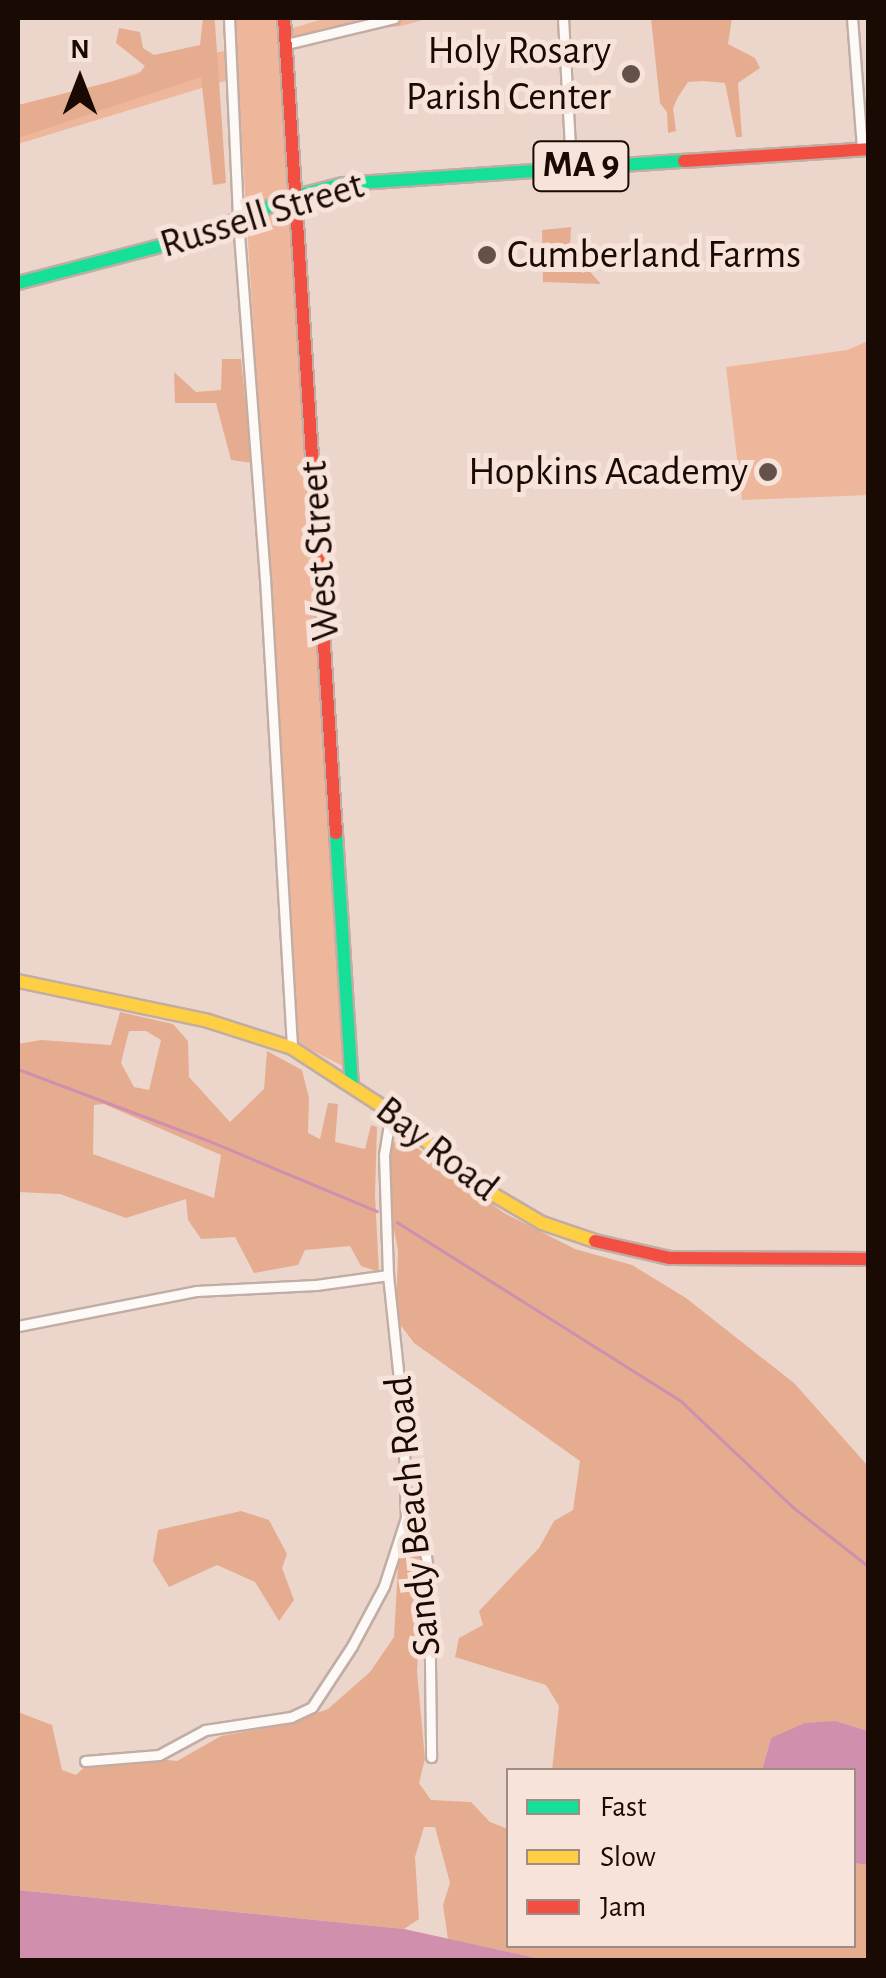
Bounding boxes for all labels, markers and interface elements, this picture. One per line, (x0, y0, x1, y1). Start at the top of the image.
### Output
place label: Holy Rosary Parish Center (406, 27, 611, 121)
north arrow (30, 30, 130, 130)
text: N (70, 36, 90, 64)
marker: Holy Rosary Parish Center (620, 63, 642, 85)
road number: MA 9 (531, 133, 631, 199)
street label: Russell Street (154, 161, 370, 269)
place label: Cumberland Farms (507, 231, 801, 279)
marker: Cumberland Farms (476, 244, 498, 266)
place label: Hopkins Academy (468, 448, 748, 496)
street label: West Street (290, 459, 350, 643)
marker: Hopkins Academy (757, 461, 779, 483)
street label: Bay Road (366, 1086, 508, 1212)
street label: Sandy Beach Road (374, 1374, 452, 1658)
legend (506, 1768, 856, 1948)
text: Fast (600, 1792, 647, 1822)
text: Slow (600, 1842, 656, 1872)
text: Jam (600, 1892, 646, 1922)

